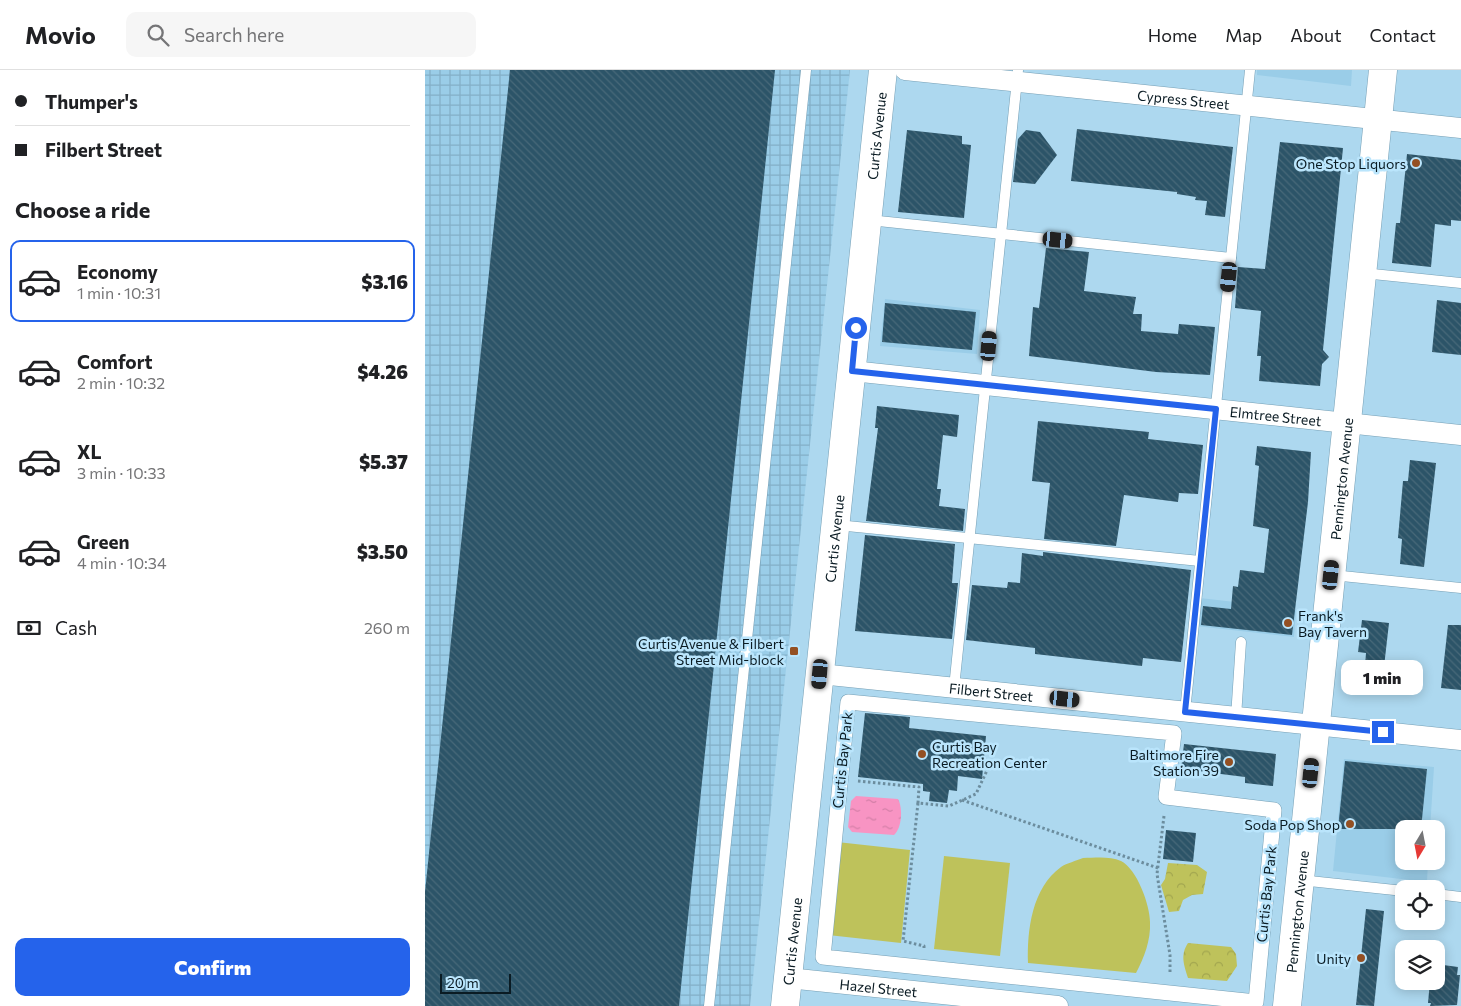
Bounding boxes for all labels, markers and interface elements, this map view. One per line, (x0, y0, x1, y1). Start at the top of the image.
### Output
search box (126, 12, 476, 57)
text: Movio (25, 20, 96, 49)
icon: search (144, 21, 172, 49)
text: Search here (184, 23, 284, 46)
text: Home (1148, 24, 1197, 46)
text: Map (1225, 24, 1262, 46)
text: About (1290, 24, 1342, 46)
text: Contact (1370, 24, 1436, 46)
street label: Cypress Street (1137, 86, 1231, 112)
text: Thumper's (45, 90, 138, 113)
street label: Curtis Avenue (863, 91, 889, 180)
text: Filbert Street (45, 138, 162, 161)
place label: One Stop Liquors (1296, 155, 1406, 172)
marker: One Stop Liquors (1410, 157, 1422, 169)
text: Choose a ride (15, 196, 150, 223)
car (1042, 231, 1073, 249)
icon: car (17, 259, 62, 304)
text: Economy (77, 260, 158, 283)
car (1219, 261, 1238, 293)
text: $3.16 (361, 270, 408, 293)
text: 1 min · 10:31 (77, 283, 161, 302)
route start (845, 317, 867, 339)
car (980, 330, 997, 362)
icon: car (17, 349, 62, 394)
text: Comfort (77, 350, 153, 373)
text: $4.26 (357, 360, 408, 383)
text: 2 min · 10:32 (77, 373, 165, 392)
street label: Elmtree Street (1229, 402, 1323, 429)
street label: Pennington Avenue (1326, 417, 1356, 541)
icon: car (17, 439, 62, 484)
text: XL (77, 440, 102, 463)
text: $5.37 (359, 450, 408, 473)
text: 3 min · 10:33 (77, 463, 166, 482)
street label: Curtis Avenue (821, 494, 847, 583)
icon: car (17, 529, 62, 574)
text: Green (77, 530, 129, 553)
text: $3.50 (357, 540, 408, 563)
text: 4 min · 10:34 (77, 553, 167, 572)
car (1321, 559, 1340, 591)
place label: Frank's Bay Tavern (1298, 607, 1367, 640)
icon: cash (15, 614, 43, 642)
text: Cash (55, 616, 97, 639)
marker: Frank's Bay Tavern (1282, 617, 1294, 629)
text: 260 m (364, 618, 410, 637)
place label: Curtis Avenue & Filbert Street Mid-block (638, 635, 784, 668)
marker: Curtis Avenue & Filbert Street Mid-block (788, 645, 800, 657)
car (811, 658, 828, 690)
callout: 1 min (1342, 660, 1424, 694)
text: 1 min (1363, 668, 1401, 687)
street label: Filbert Street (948, 679, 1034, 704)
car (1049, 690, 1080, 708)
street label: Curtis Bay Park (828, 711, 856, 809)
route end (1372, 721, 1394, 743)
place label: Curtis Bay Recreation Center (932, 738, 1048, 771)
place label: Baltimore Fire Station 39 (1129, 746, 1219, 779)
marker: Curtis Bay Recreation Center (916, 748, 928, 760)
marker: Baltimore Fire Station 39 (1223, 756, 1235, 768)
car (1301, 757, 1320, 789)
place label: Soda Pop Shop (1245, 816, 1340, 833)
marker: Soda Pop Shop (1344, 818, 1356, 830)
north arrow (1395, 820, 1445, 870)
map controls (1395, 820, 1445, 990)
street label: Curtis Bay Park (1252, 845, 1280, 943)
street label: Pennington Avenue (1282, 850, 1311, 973)
button: locate (1395, 880, 1445, 930)
street label: Curtis Avenue (779, 897, 805, 986)
button: Confirm (15, 938, 410, 996)
button: layers (1395, 940, 1445, 990)
place label: Unity (1316, 950, 1351, 967)
marker: Unity (1355, 952, 1367, 964)
scale bar (440, 971, 511, 994)
text: 20 m (447, 974, 479, 991)
street label: Hazel Street (839, 975, 918, 1000)

